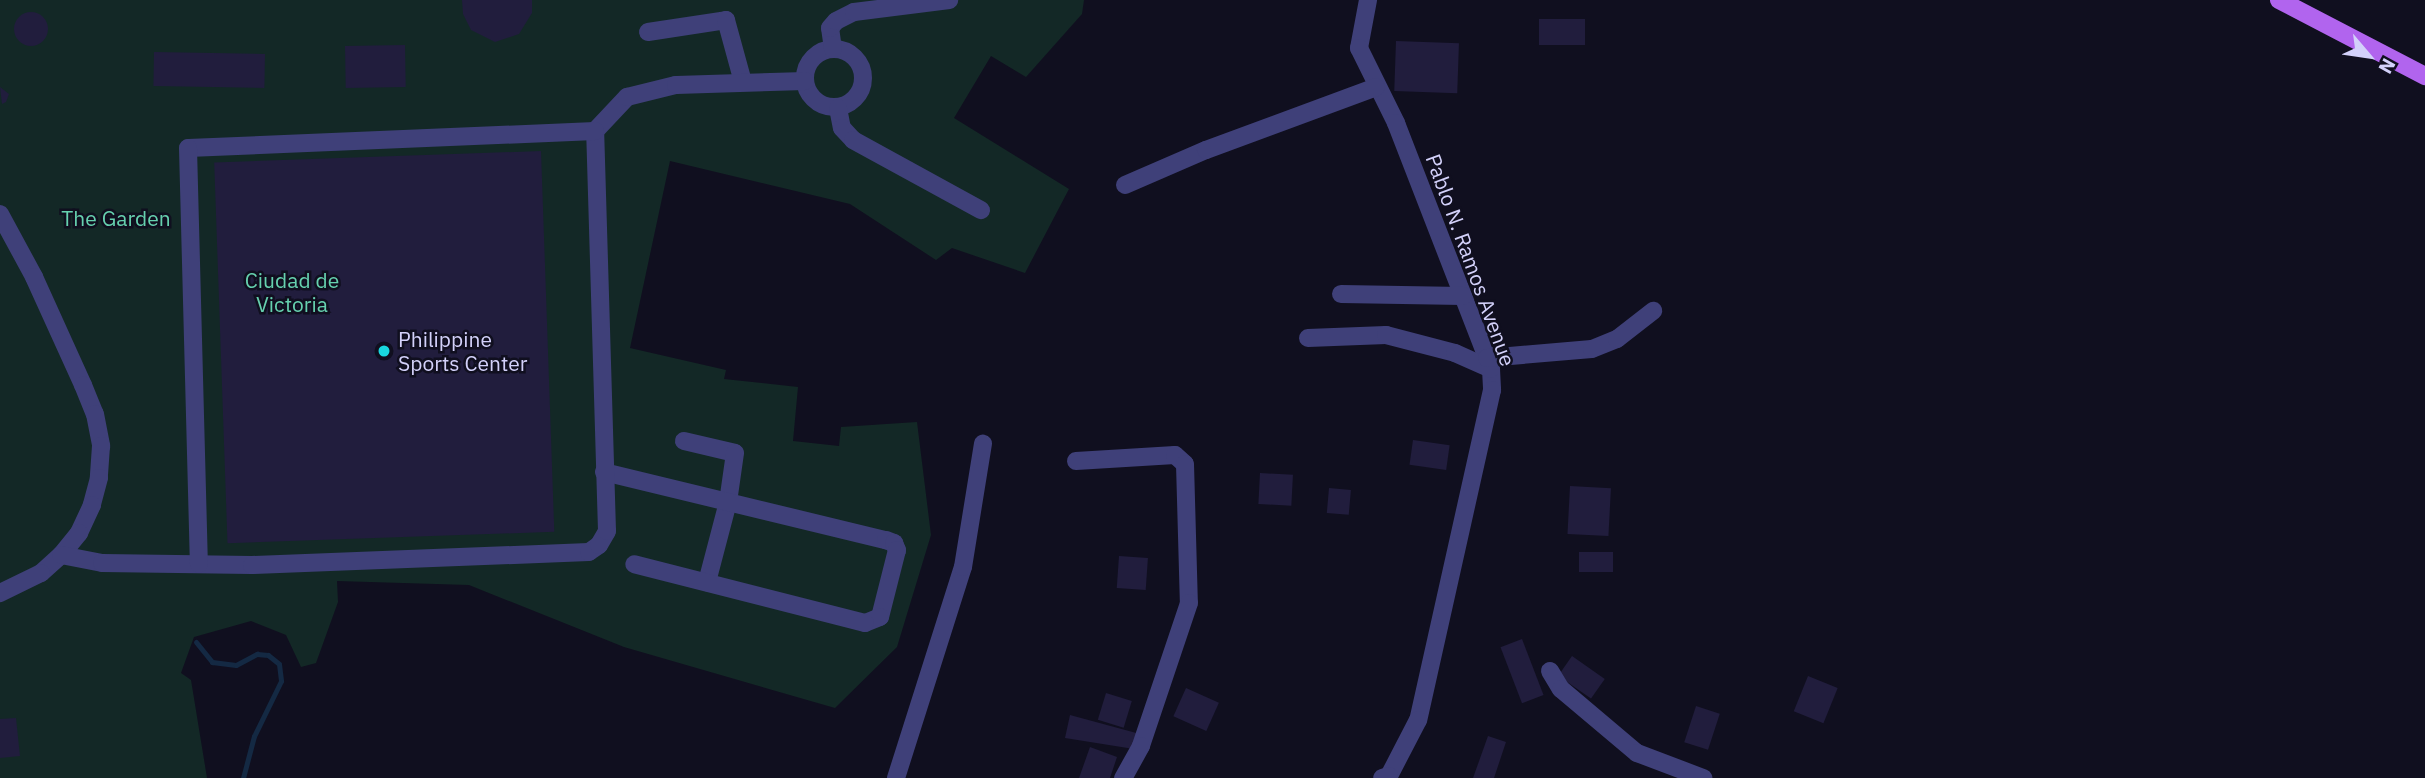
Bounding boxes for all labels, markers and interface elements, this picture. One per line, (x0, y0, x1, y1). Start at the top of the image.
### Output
north arrow (2334, 21, 2404, 91)
text: N (2374, 54, 2401, 78)
street label: Pablo N. Ramos Avenue (1421, 151, 1521, 369)
park label: The Garden (61, 205, 171, 231)
park label: Ciudad de Victoria (245, 267, 339, 317)
place label: Philippine Sports Center (398, 326, 528, 376)
marker: Philippine Sports Center (376, 343, 392, 359)

